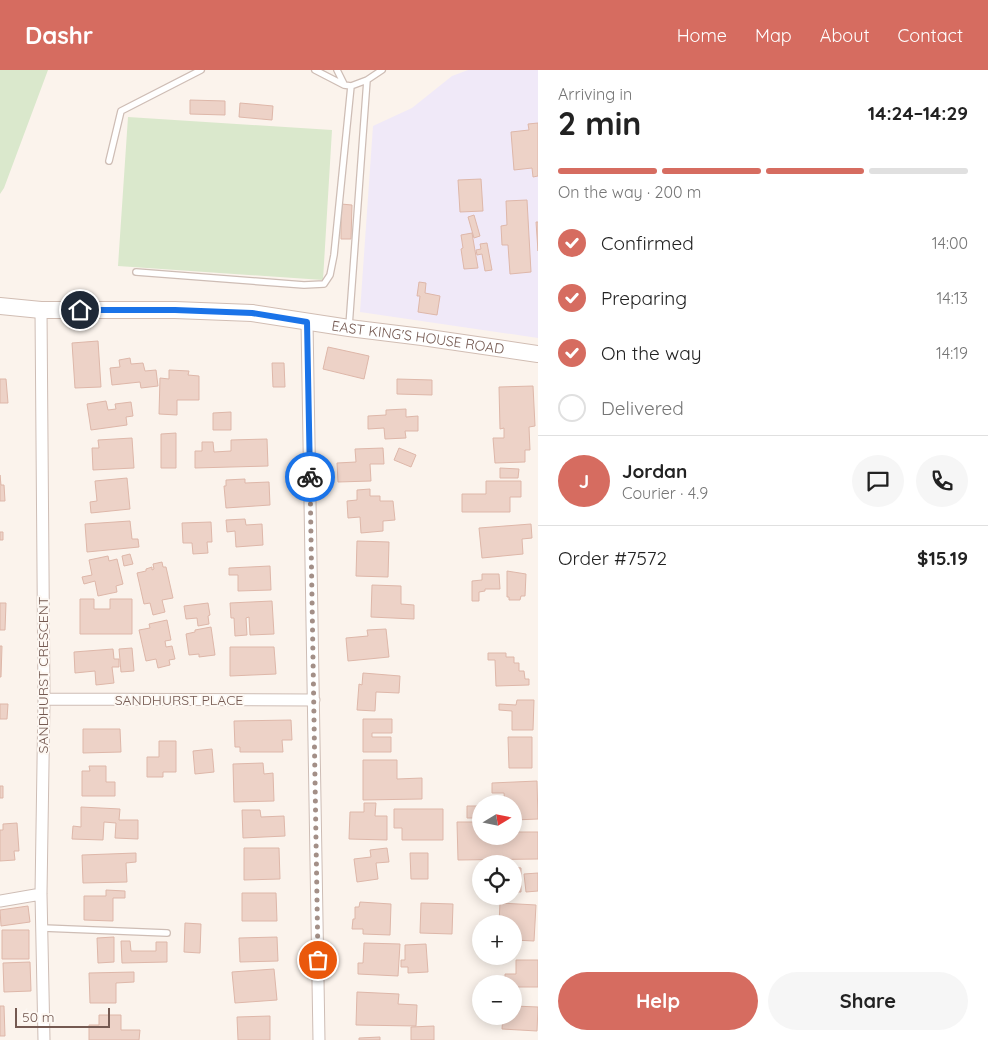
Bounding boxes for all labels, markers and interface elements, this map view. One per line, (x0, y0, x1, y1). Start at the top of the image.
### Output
text: Dashr (25, 20, 93, 50)
text: Home (677, 24, 727, 47)
text: Map (755, 24, 792, 47)
text: About (820, 24, 870, 47)
text: Contact (898, 24, 963, 47)
text: Arriving in (558, 84, 632, 104)
text: 14:24–14:29 (868, 101, 968, 125)
text: 2 min (558, 103, 641, 143)
text: On the way · 200 m (558, 182, 701, 202)
icon: check (558, 229, 586, 257)
text: Confirmed (601, 231, 694, 255)
text: 14:00 (932, 233, 968, 253)
icon: check (558, 284, 586, 312)
text: Preparing (601, 286, 687, 310)
text: 14:13 (937, 288, 968, 308)
pin (59, 289, 101, 331)
icon: home (66, 296, 94, 324)
street label: EAST KING'S HOUSE ROAD (330, 316, 505, 358)
icon: check (558, 339, 586, 367)
text: On the way (601, 341, 702, 365)
text: 14:19 (936, 343, 968, 363)
text: Delivered (601, 396, 684, 420)
courier (285, 452, 335, 502)
button: chat (852, 455, 904, 507)
button: phone (916, 455, 968, 507)
text: Jordan (622, 459, 687, 483)
icon: bike (296, 463, 324, 491)
text: J (579, 469, 589, 493)
text: Courier · 4.9 (622, 483, 708, 503)
text: Order #7572 (558, 546, 667, 570)
text: $15.19 (917, 546, 968, 570)
street label: SANDHURST CRESCENT (34, 597, 52, 753)
street label: SANDHURST PLACE (115, 691, 243, 709)
north arrow (472, 795, 522, 845)
map controls (472, 795, 522, 1025)
button: locate (472, 855, 522, 905)
button: + (472, 915, 522, 965)
pin (297, 939, 339, 981)
icon: bag (304, 946, 332, 974)
button: Help (558, 972, 758, 1030)
button: Share (768, 972, 968, 1030)
button: − (472, 975, 522, 1025)
scale bar (15, 1005, 110, 1028)
text: 50 m (22, 1008, 55, 1026)

